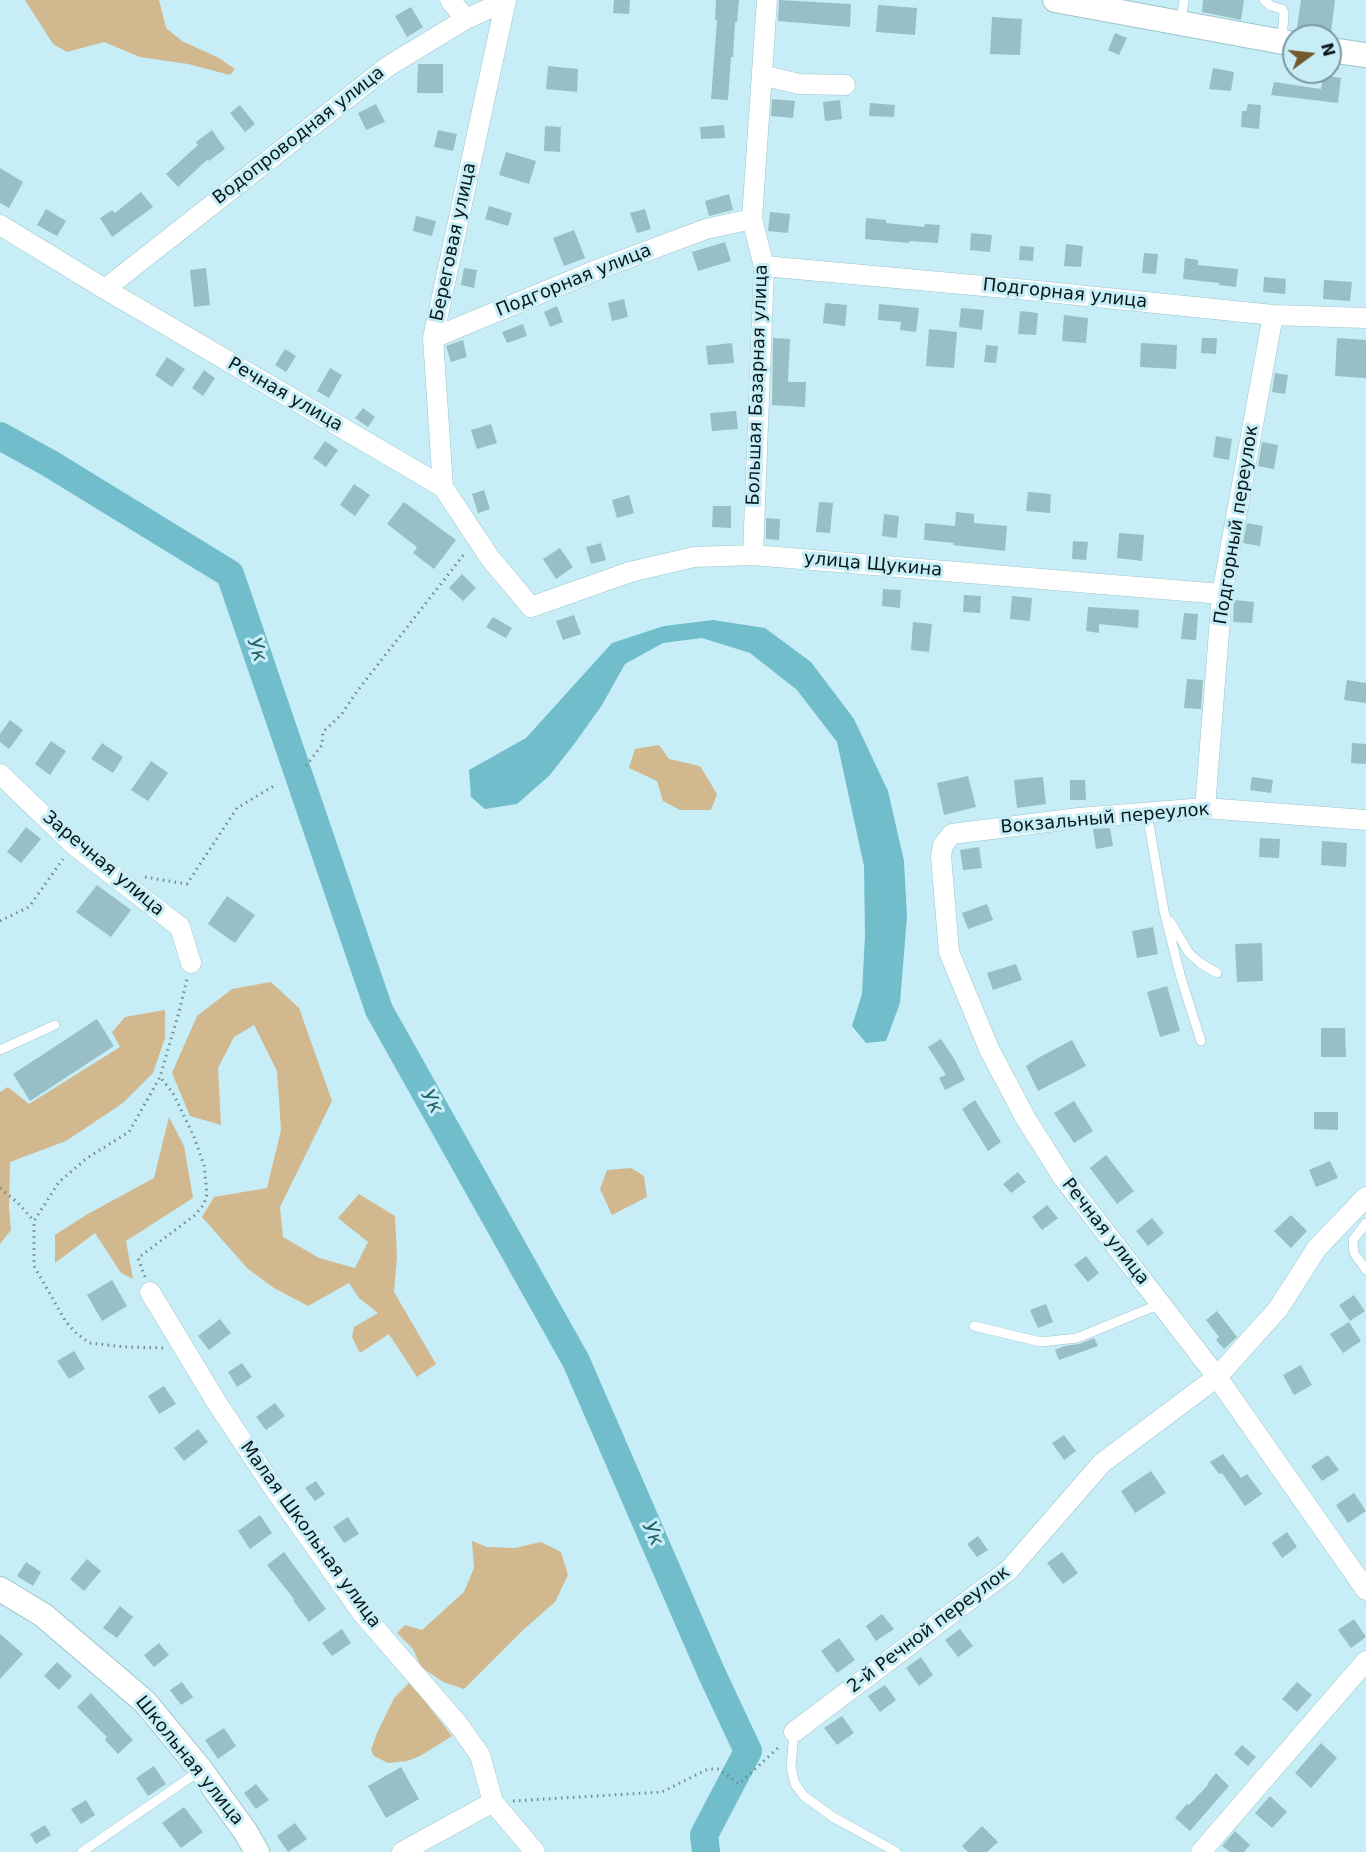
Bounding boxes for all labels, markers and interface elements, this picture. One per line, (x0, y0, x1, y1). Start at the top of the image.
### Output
north arrow (1282, 24, 1342, 84)
text: N (1317, 41, 1339, 59)
street label: Водопроводная улица (209, 62, 389, 210)
street label: Береговая улица (427, 161, 481, 323)
street label: Подгорная улица (493, 240, 655, 322)
street label: Большая Базарная улица (743, 264, 773, 506)
street label: Подгорная улица (982, 275, 1148, 313)
street label: Речная улица (224, 353, 346, 437)
street label: Подгорный переулок (1211, 424, 1263, 626)
street label: улица Щукина (803, 548, 943, 582)
water label: Ук (241, 635, 271, 665)
street label: Вокзальный переулок (1000, 799, 1210, 839)
street label: Заречная улица (38, 807, 168, 921)
water label: Ук (415, 1086, 447, 1118)
street label: Речная улица (1057, 1175, 1153, 1289)
street label: Малая Школьная улица (235, 1437, 385, 1633)
water label: Ук (636, 1518, 668, 1550)
street label: 2-й Речной переулок (844, 1562, 1014, 1698)
street label: Школьная улица (130, 1692, 248, 1830)

